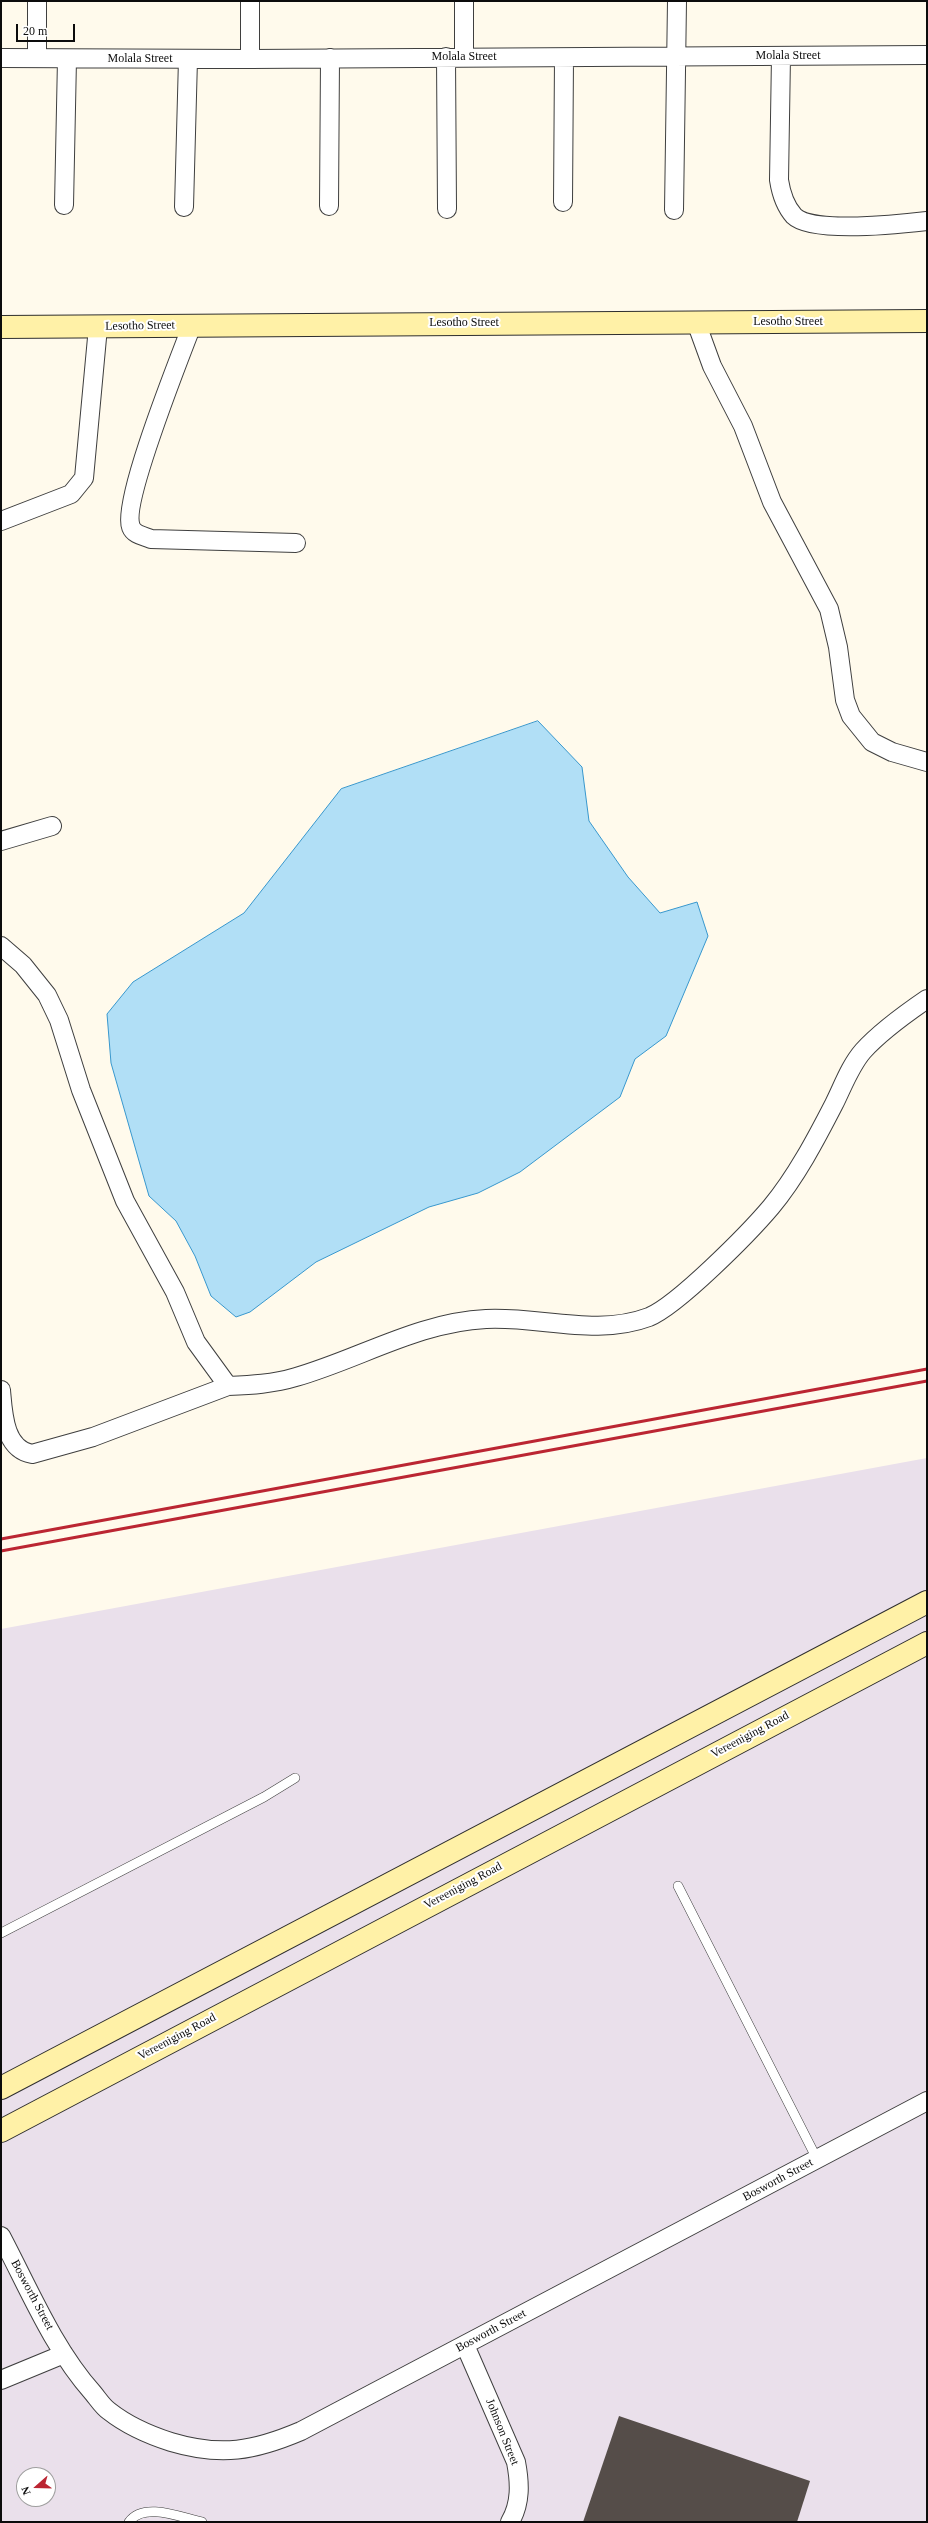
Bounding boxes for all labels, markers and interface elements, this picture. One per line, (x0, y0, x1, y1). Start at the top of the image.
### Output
scale bar (18, 16, 77, 42)
text: 20 m (23, 24, 47, 38)
street label: Molala Street (756, 49, 820, 63)
street label: Molala Street (432, 50, 496, 64)
street label: Molala Street (108, 52, 172, 66)
street label: Lesotho Street (753, 315, 823, 329)
street label: Lesotho Street (429, 316, 499, 330)
street label: Lesotho Street (105, 318, 175, 334)
street label: Vereeniging Road (709, 1708, 791, 1762)
street label: Vereeniging Road (422, 1859, 504, 1913)
street label: Vereeniging Road (136, 2010, 218, 2064)
street label: Bosworth Street (740, 2155, 816, 2205)
street label: Bosworth Street (7, 2257, 57, 2333)
street label: Bosworth Street (453, 2306, 529, 2356)
street label: Johnson Street (482, 2397, 522, 2467)
north arrow (16, 2467, 56, 2507)
text: N (19, 2485, 33, 2497)

